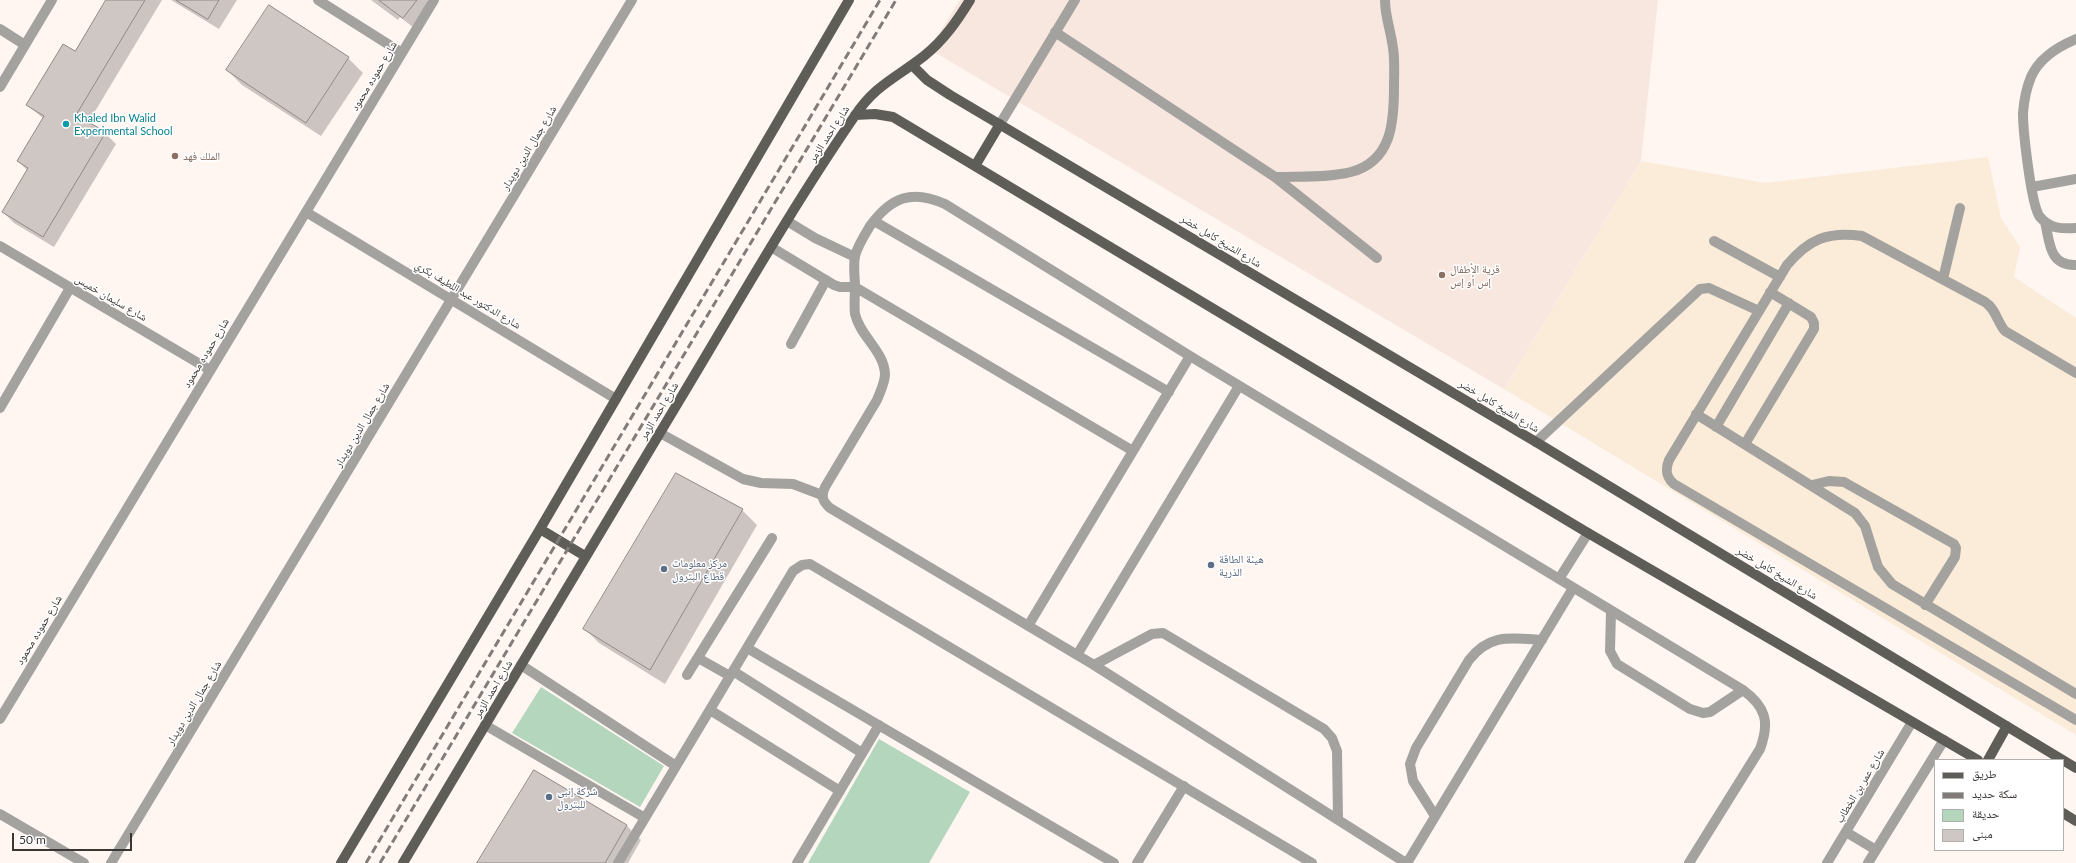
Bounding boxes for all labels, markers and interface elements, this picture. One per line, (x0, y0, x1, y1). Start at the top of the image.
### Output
street label: شارع حموده محمود (348, 39, 400, 113)
street label: شارع جمال الدين دويدار (499, 103, 559, 193)
street label: شارع احمد الزمر (806, 103, 852, 165)
place label: Khaled Ibn Walid Experimental School (74, 111, 173, 137)
marker: Khaled Ibn Walid Experimental School (61, 119, 71, 129)
place label: الملك فهد (183, 149, 220, 163)
marker: الملك فهد (170, 151, 180, 161)
street label: شارع الشيخ كامل خضر (1178, 212, 1264, 270)
street label: شارع الدكتور عبد اللطيف بكري (413, 258, 523, 332)
place label: قرية الأطفال إس أو إس (1450, 262, 1500, 288)
marker: قرية الأطفال إس أو إس (1437, 270, 1447, 280)
street label: شارع سليمان خميس (73, 272, 149, 324)
street label: شارع حموده محمود (180, 316, 232, 390)
street label: شارع الشيخ كامل خضر (1456, 377, 1542, 435)
street label: شارع جمال الدين دويدار (332, 380, 392, 470)
street label: شارع احمد الزمر (637, 380, 681, 442)
street label: شارع الشيخ كامل خضر (1734, 544, 1820, 602)
place label: هيئة الطاقة الذرية (1219, 552, 1264, 578)
place label: مركز معلومات قطاع البترول (672, 556, 727, 582)
marker: هيئة الطاقة الذرية (1206, 560, 1216, 570)
marker: مركز معلومات قطاع البترول (659, 564, 669, 574)
street label: شارع حموده محمود (13, 593, 65, 667)
street label: شارع جمال الدين دويدار (164, 658, 224, 748)
street label: شارع احمد الزمر (471, 658, 515, 720)
street label: شارع عمر بن الخطاب (1833, 747, 1887, 825)
legend (1934, 759, 2064, 851)
text: طريق (1972, 766, 1997, 781)
place label: شركة إنبى للبترول (557, 784, 597, 810)
text: سكة حديد (1972, 786, 2017, 801)
marker: شركة إنبى للبترول (544, 792, 554, 802)
text: حديقة (1972, 806, 2000, 821)
scale bar (14, 825, 134, 851)
text: مبنى (1972, 826, 1993, 841)
text: 50 m (19, 832, 46, 847)

